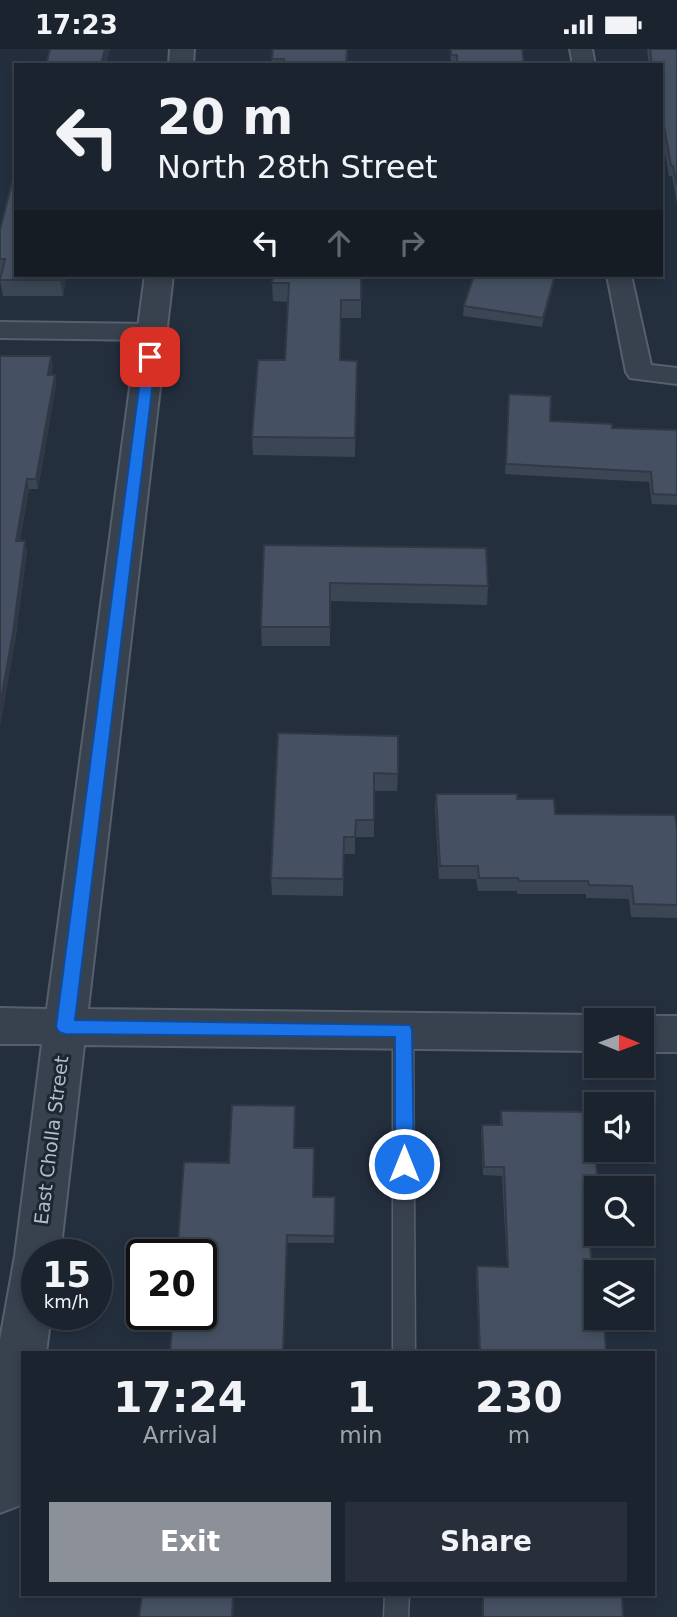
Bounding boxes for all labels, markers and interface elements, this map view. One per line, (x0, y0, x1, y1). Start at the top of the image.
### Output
text: 17:23 (35, 10, 118, 40)
text: 20 m (157, 89, 293, 146)
icon: left (42, 91, 133, 182)
text: North 28th Street (157, 148, 438, 186)
icon: left (247, 224, 285, 262)
icon: ahead (320, 224, 358, 262)
icon: right (393, 224, 431, 262)
pin (120, 327, 180, 387)
icon: arrive (131, 338, 169, 376)
north arrow (584, 1008, 654, 1078)
map controls (584, 1008, 654, 1330)
street label: East Cholla Street (30, 1054, 72, 1226)
button: sound (584, 1092, 654, 1162)
position arrow (367, 1127, 441, 1201)
button: search (584, 1176, 654, 1246)
speed limit sign: 20 (126, 1239, 217, 1330)
text: 15 (42, 1255, 91, 1295)
button: layers (584, 1260, 654, 1330)
text: km/h (44, 1291, 89, 1312)
text: 17:24 (113, 1373, 247, 1422)
text: 1 (346, 1373, 376, 1422)
text: 230 (475, 1373, 563, 1422)
text: Arrival (143, 1422, 218, 1448)
text: min (339, 1422, 383, 1448)
text: m (508, 1422, 530, 1448)
button: Exit (49, 1502, 331, 1582)
button: Share (345, 1502, 627, 1582)

